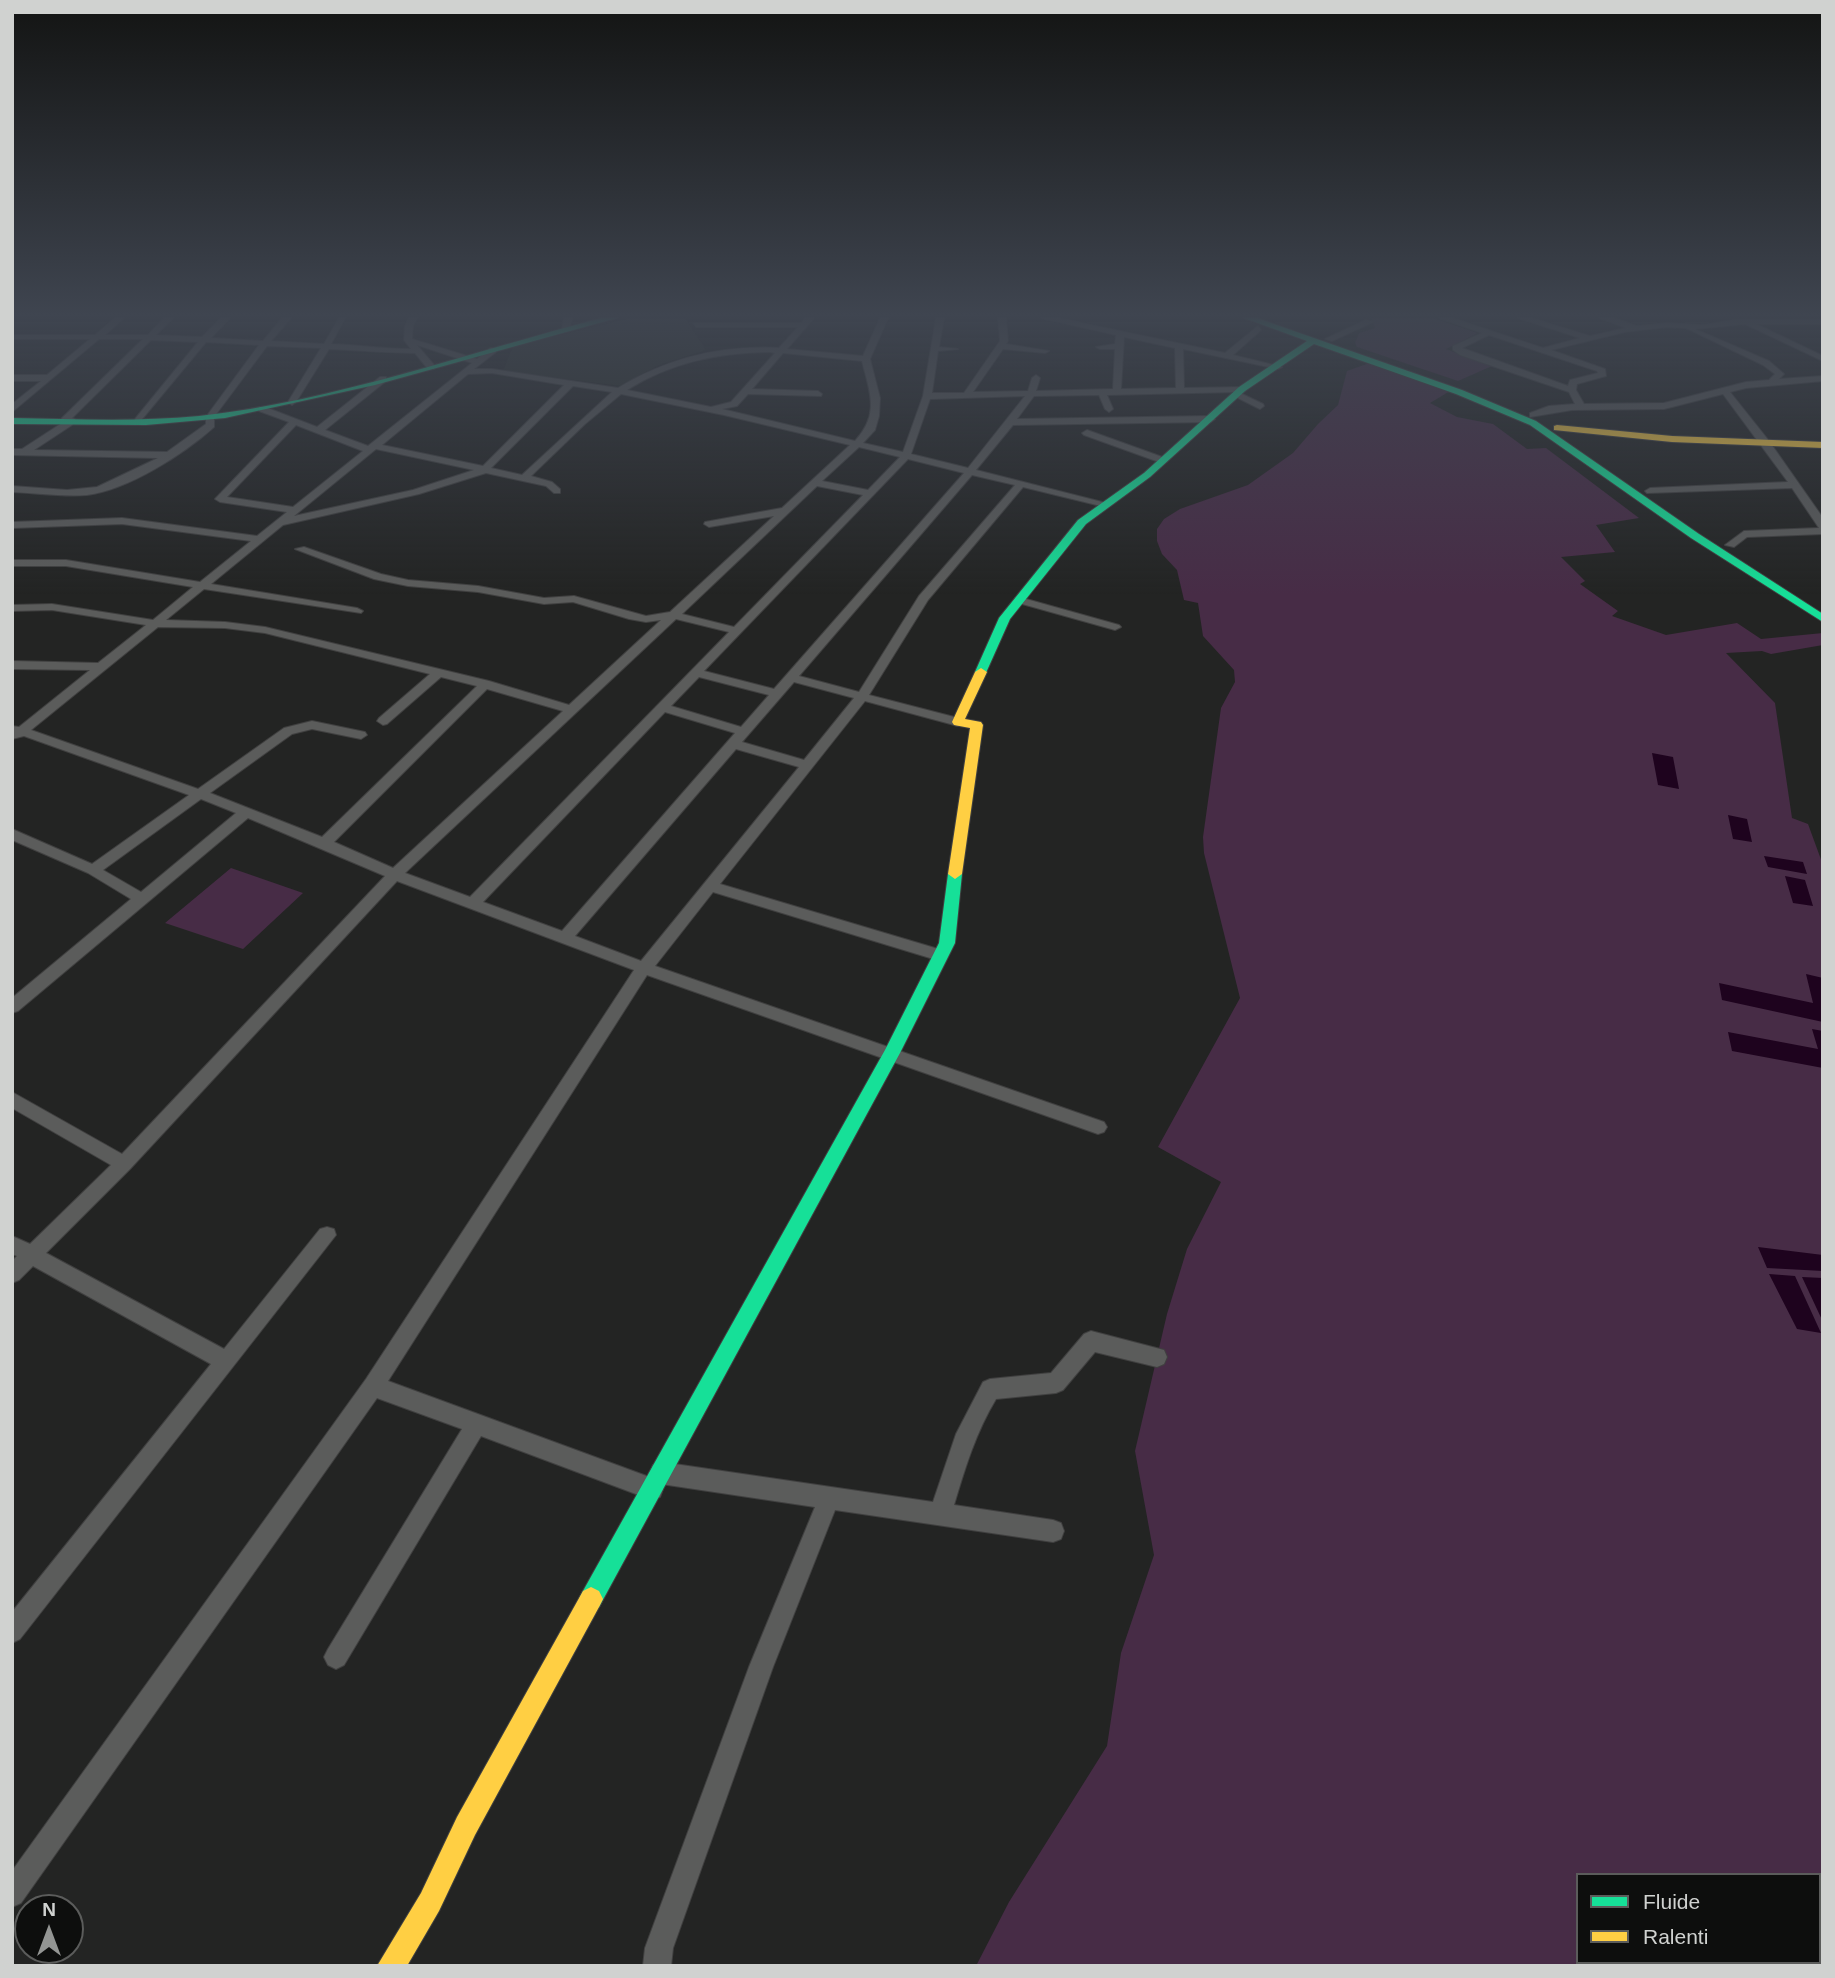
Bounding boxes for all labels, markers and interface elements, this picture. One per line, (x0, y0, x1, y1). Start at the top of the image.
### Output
legend (1576, 1873, 1821, 1964)
text: Fluide (1643, 1890, 1700, 1913)
north arrow (14, 1894, 84, 1964)
text: N (42, 1899, 56, 1920)
text: Ralenti (1643, 1925, 1708, 1948)

